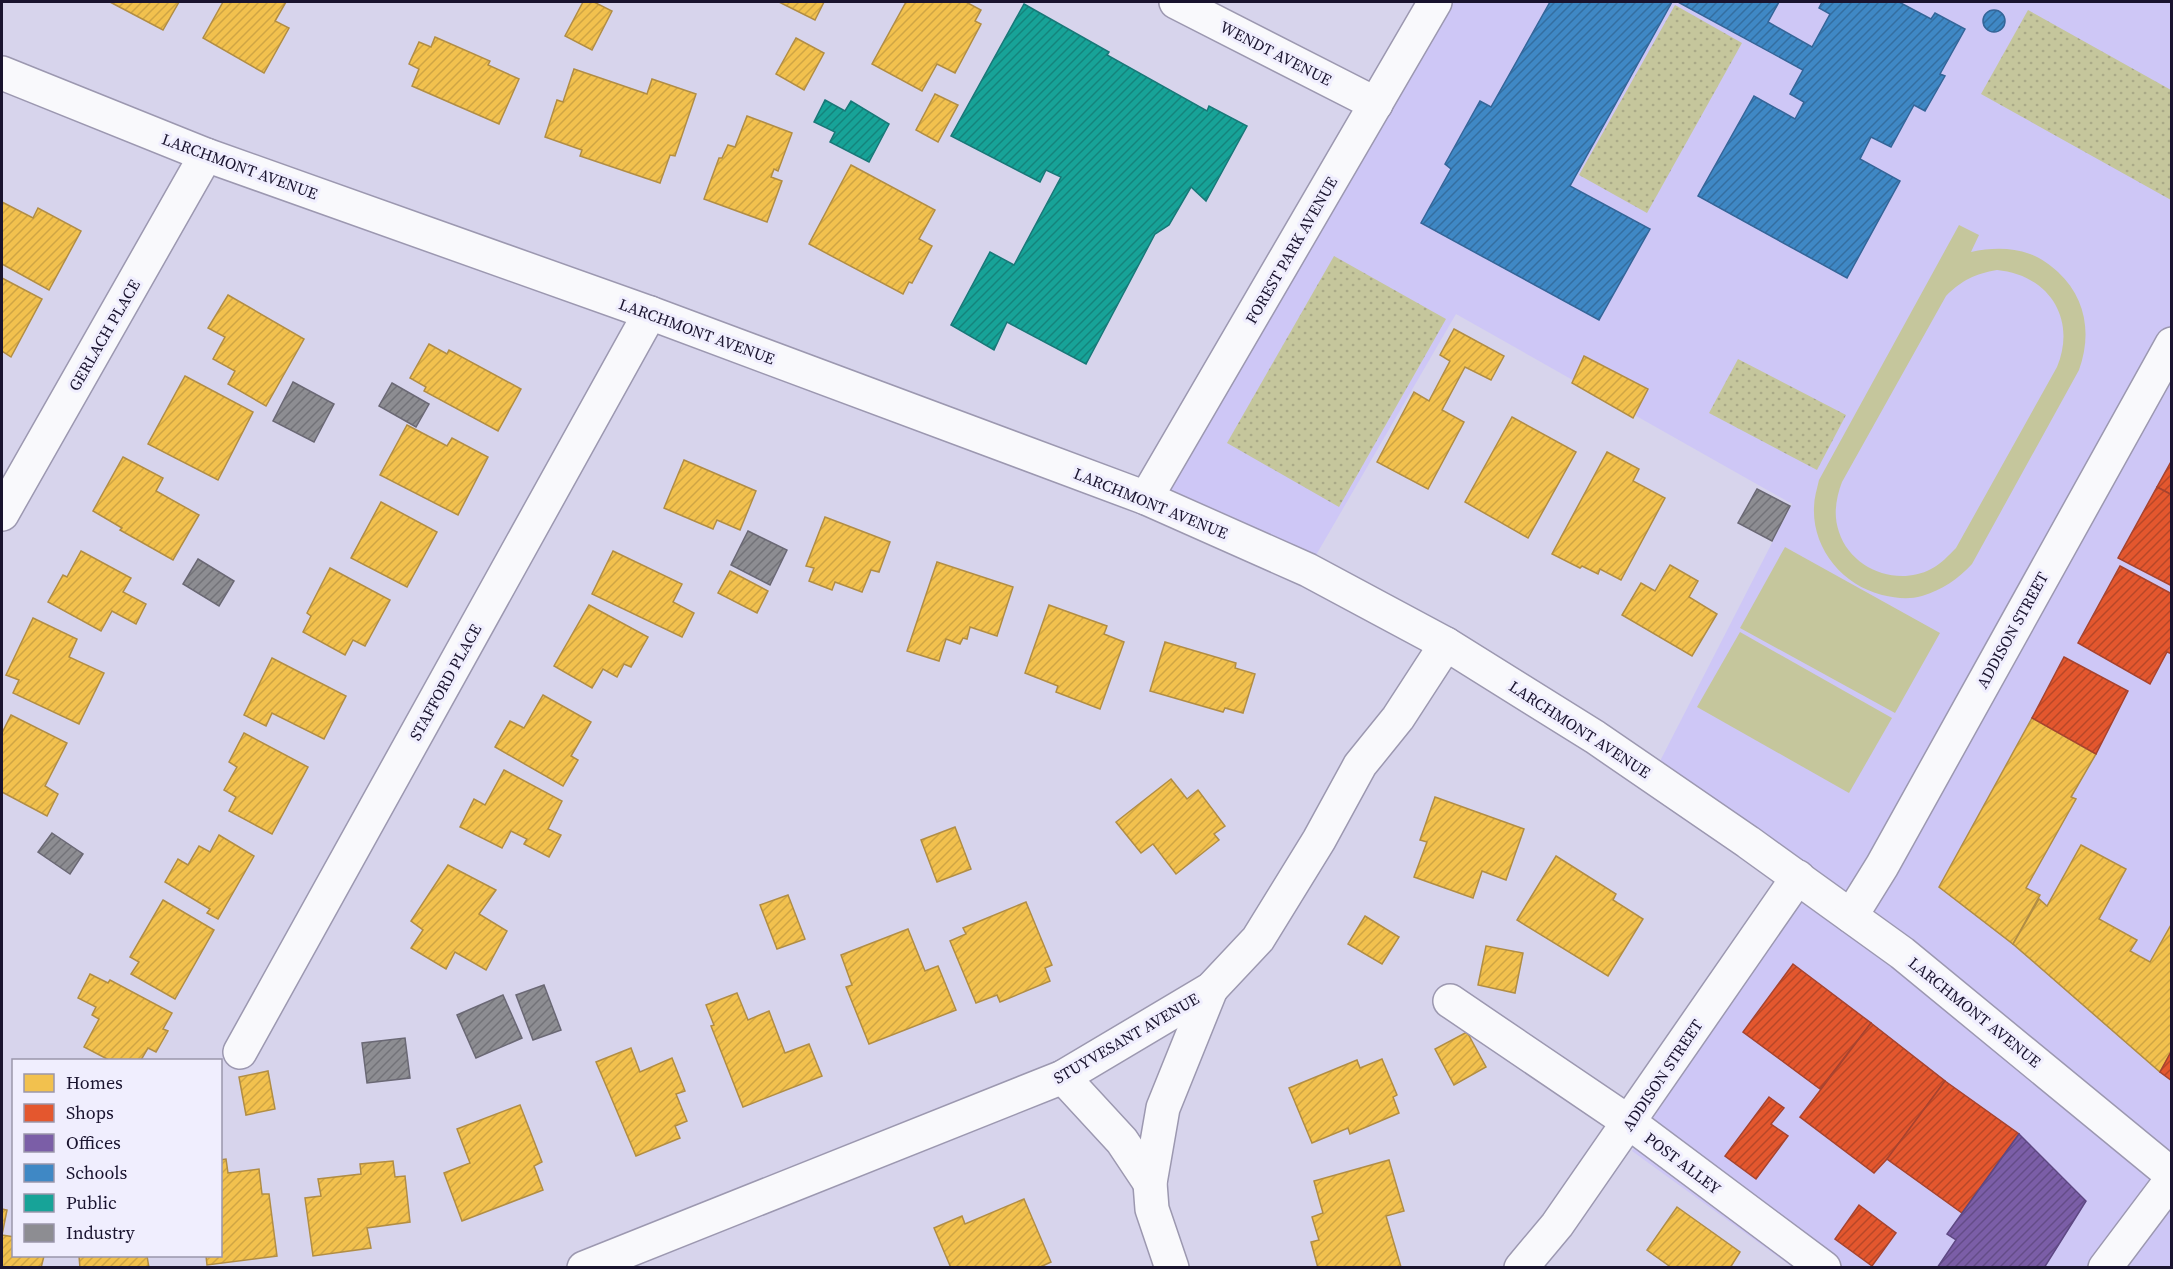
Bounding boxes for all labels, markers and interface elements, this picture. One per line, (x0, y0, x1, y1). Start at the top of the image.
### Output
street label: WENDT AVENUE (1216, 15, 1336, 91)
street label: LARCHMONT AVENUE (159, 128, 321, 205)
street label: FOREST PARK AVENUE (1240, 172, 1342, 328)
street label: GERLACH PLACE (63, 275, 145, 395)
street label: LARCHMONT AVENUE (616, 293, 778, 370)
street label: LARCHMONT AVENUE (1071, 462, 1232, 544)
street label: ADDISON STREET (1971, 568, 2053, 692)
street label: STAFFORD PLACE (404, 619, 486, 744)
street label: LARCHMONT AVENUE (1505, 675, 1655, 783)
street label: LARCHMONT AVENUE (1904, 952, 2046, 1072)
street label: STUYVESANT AVENUE (1049, 987, 1203, 1089)
street label: ADDISON STREET (1617, 1015, 1708, 1135)
legend (12, 1059, 222, 1257)
text: Homes (66, 1070, 123, 1095)
text: Shops (66, 1100, 114, 1125)
street label: POST ALLEY (1640, 1127, 1726, 1199)
text: Offices (66, 1130, 121, 1155)
text: Schools (66, 1160, 128, 1185)
text: Public (66, 1190, 117, 1215)
text: Industry (66, 1220, 136, 1245)

